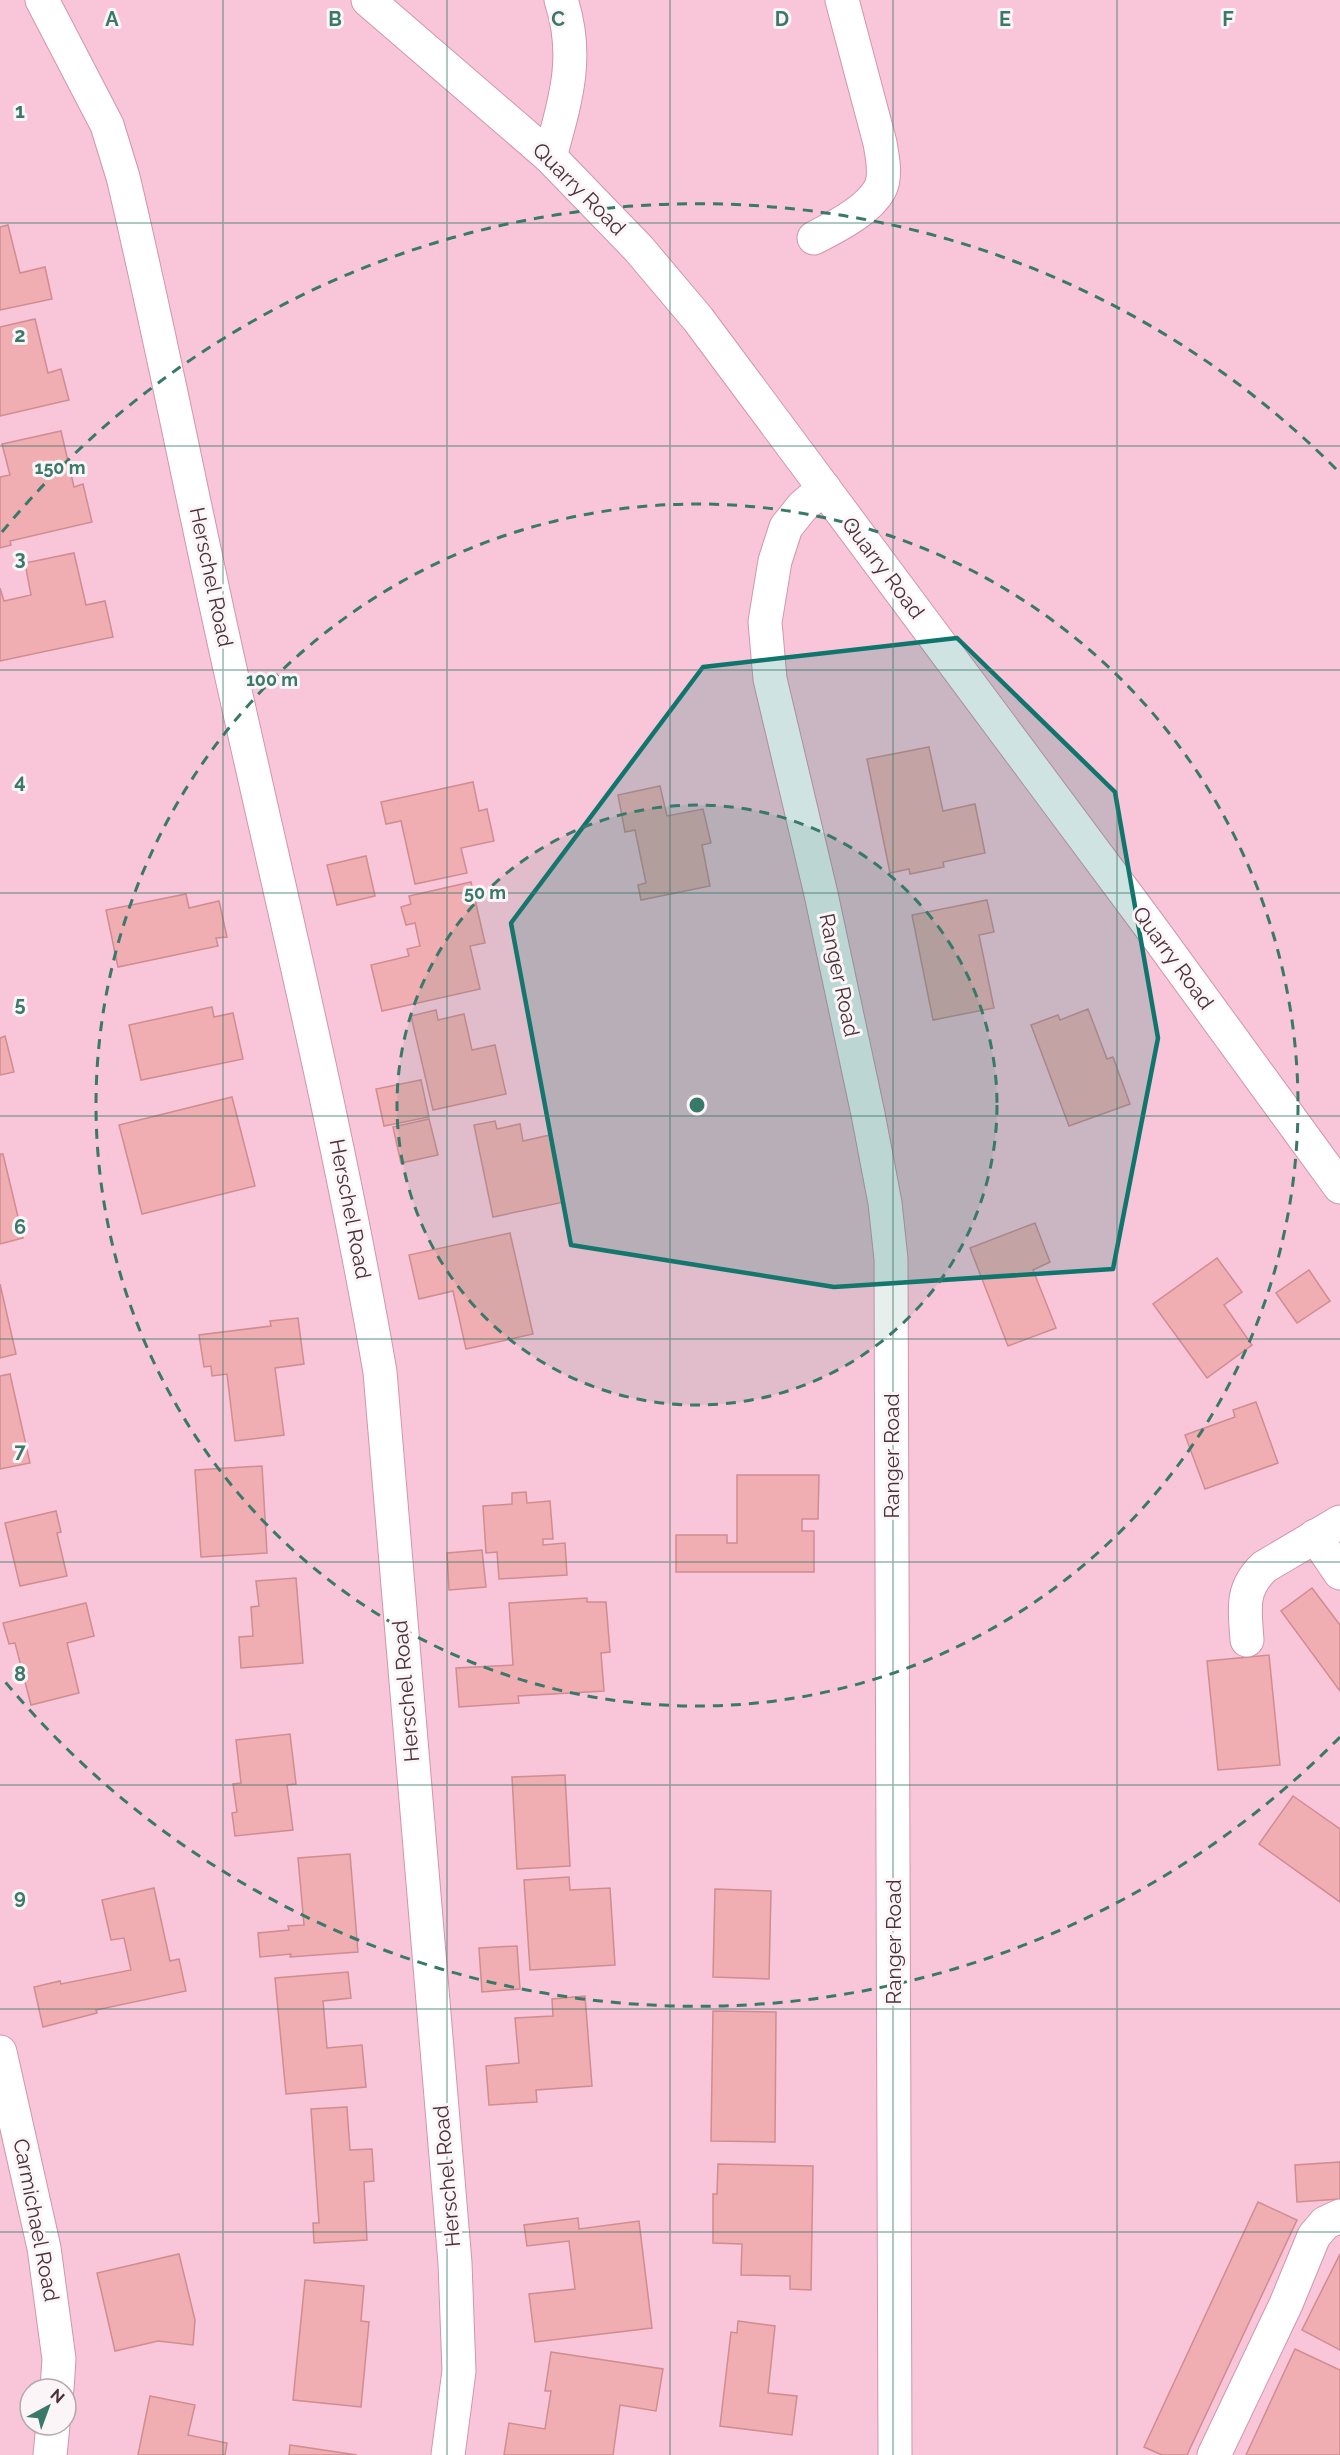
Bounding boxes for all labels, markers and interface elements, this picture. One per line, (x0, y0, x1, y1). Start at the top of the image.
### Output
text: A (105, 7, 119, 31)
text: B (328, 7, 342, 31)
text: C (551, 7, 565, 31)
text: D (775, 7, 789, 31)
text: E (999, 7, 1011, 31)
text: F (1222, 7, 1234, 31)
text: 1 (15, 99, 25, 123)
street label: Quarry Road (528, 137, 631, 240)
text: 2 (14, 323, 26, 347)
text: 150 m (35, 457, 86, 478)
street label: Herschel Road (184, 505, 238, 649)
street label: Quarry Road (837, 512, 930, 624)
text: 3 (14, 546, 26, 570)
text: 100 m (246, 669, 298, 690)
text: 4 (14, 769, 26, 793)
text: 50 m (464, 882, 506, 903)
street label: Quarry Road (1128, 901, 1219, 1014)
street label: Ranger Road (814, 911, 865, 1039)
text: 5 (14, 992, 26, 1016)
centre of rings (687, 1095, 707, 1115)
street label: Herschel Road (325, 1137, 376, 1281)
text: 6 (14, 1215, 26, 1239)
street label: Ranger Road (879, 1393, 904, 1519)
text: 7 (14, 1439, 26, 1463)
street label: Herschel Road (387, 1619, 424, 1763)
text: 8 (14, 1662, 26, 1686)
street label: Ranger Road (881, 1879, 906, 2005)
text: 9 (14, 1885, 26, 1909)
street label: Herschel Road (428, 2104, 465, 2248)
street label: Carmichael Road (8, 2136, 65, 2303)
north arrow (18, 2377, 78, 2437)
text: N (47, 2385, 68, 2407)

